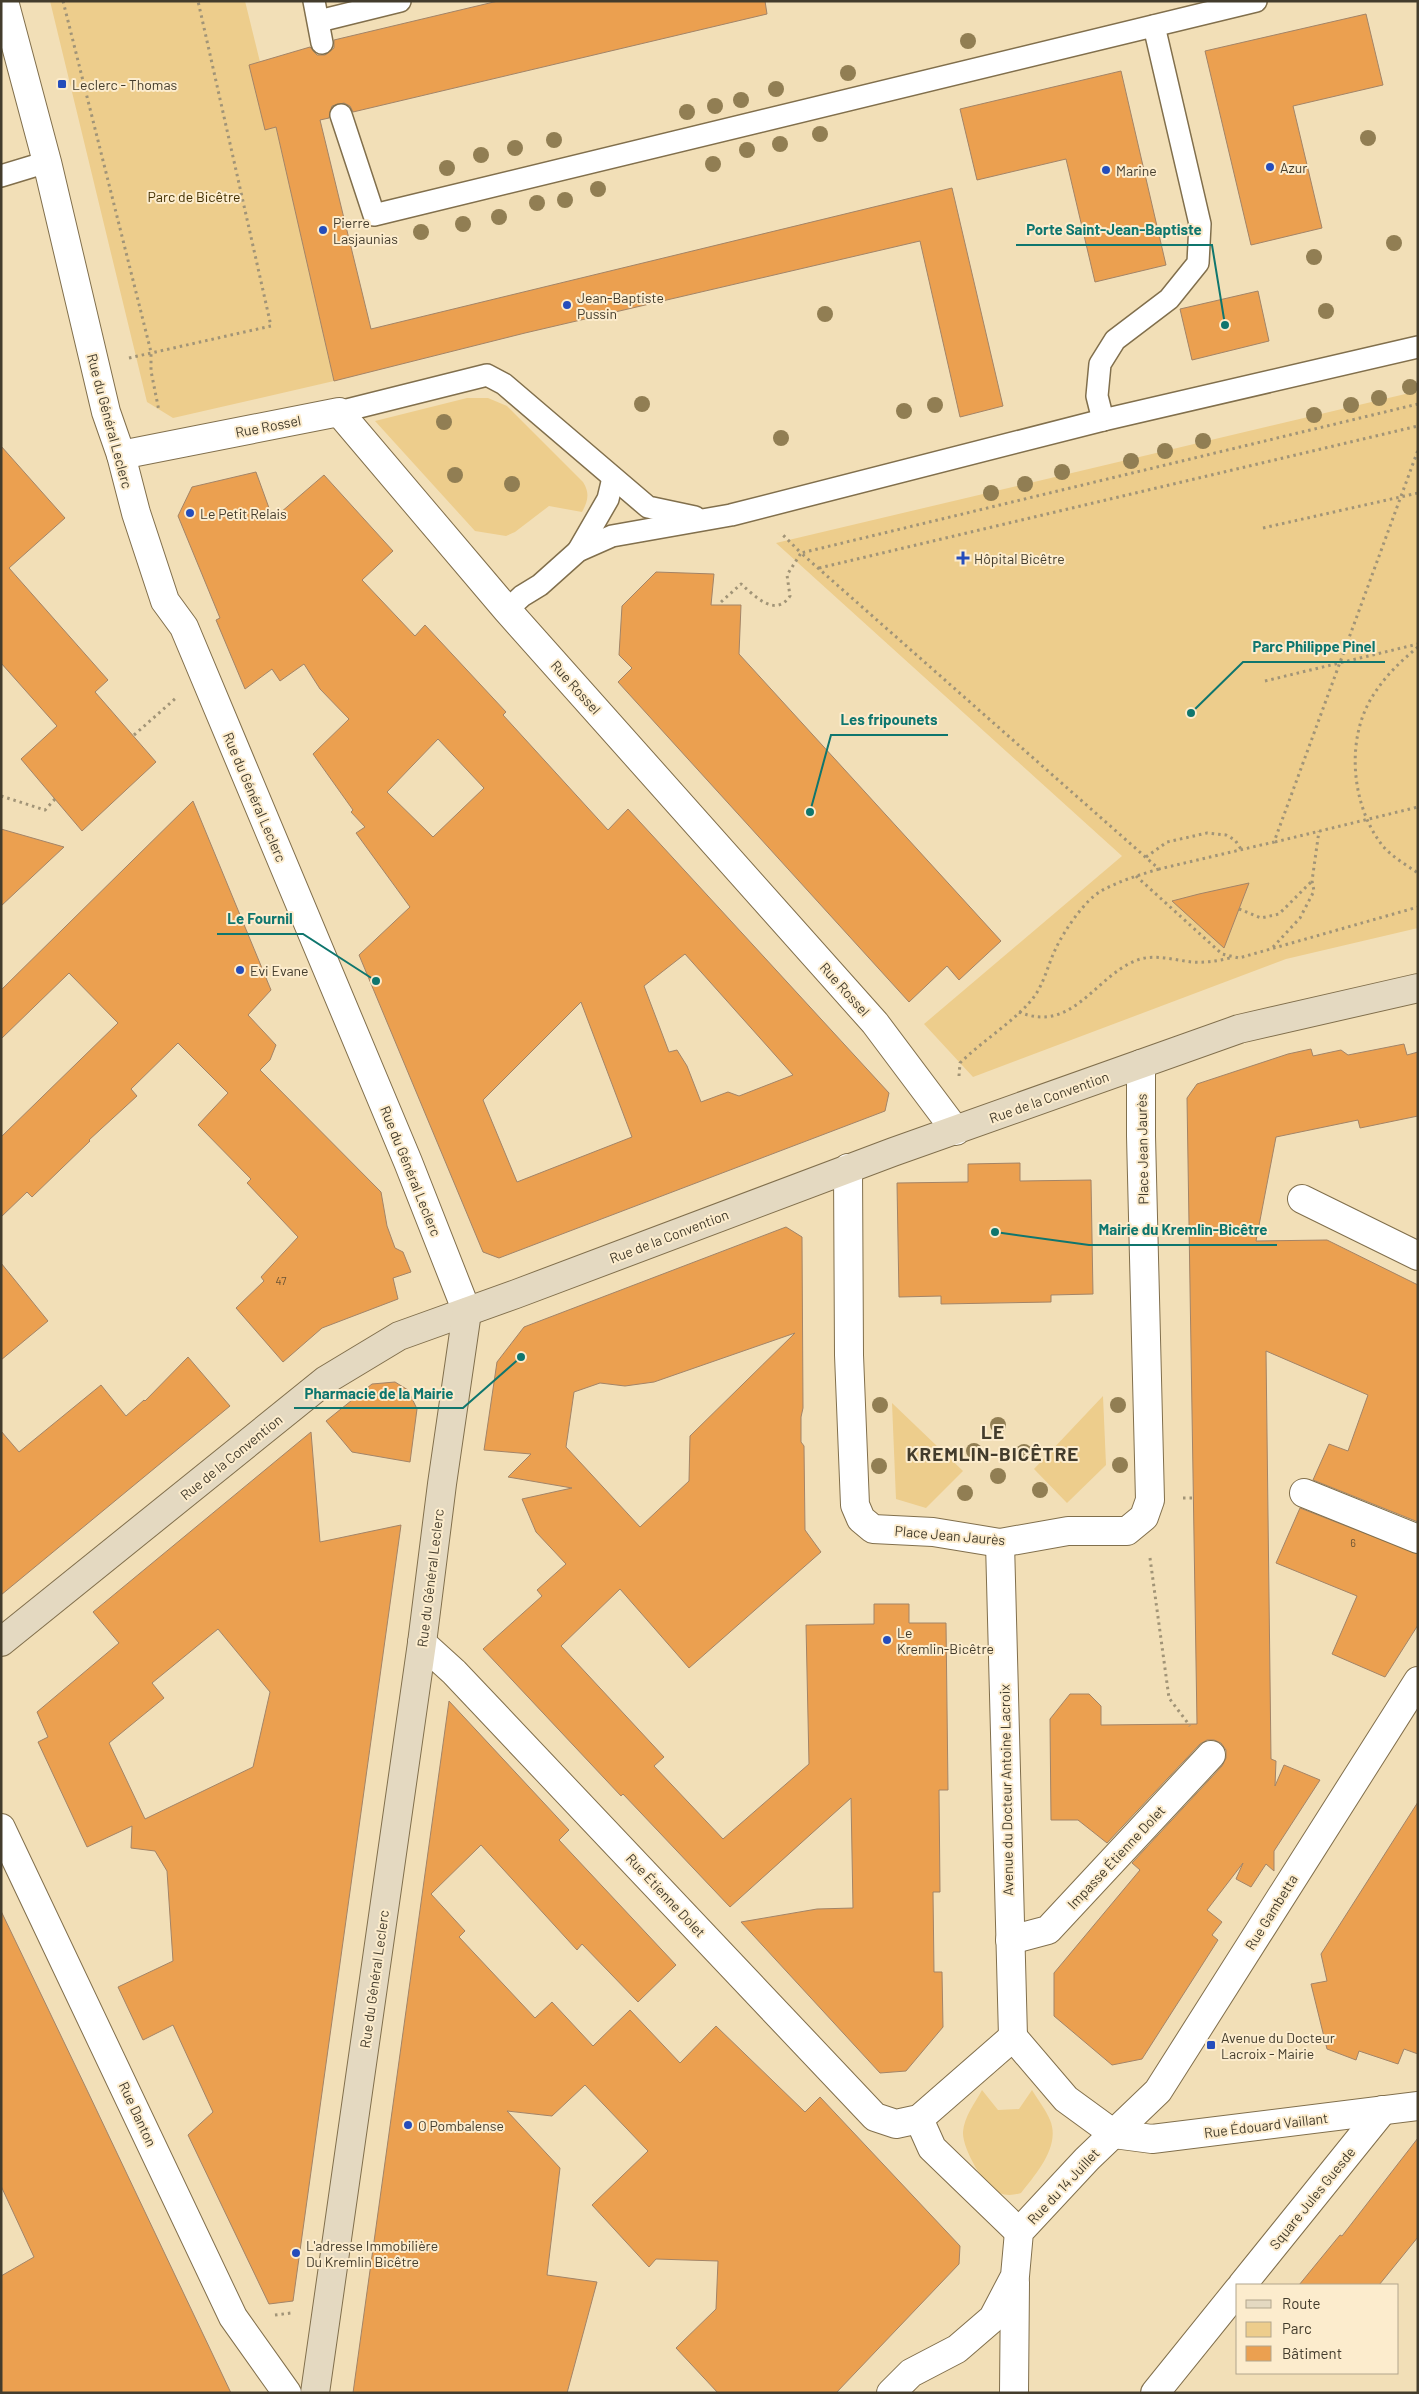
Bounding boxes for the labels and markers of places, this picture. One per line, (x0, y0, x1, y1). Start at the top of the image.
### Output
place label: Leclerc - Thomas (72, 76, 178, 93)
marker: Leclerc - Thomas (56, 78, 68, 90)
place label: Azur (1280, 159, 1307, 176)
marker: Azur (1264, 161, 1276, 173)
place label: Marine (1116, 162, 1157, 179)
marker: Marine (1100, 164, 1112, 176)
place label: Pierre Lasjaunias (333, 214, 398, 247)
callout: Porte Saint-Jean-Baptiste (1016, 215, 1212, 245)
marker: Pierre Lasjaunias (317, 224, 329, 236)
place label: Jean-Baptiste Pussin (577, 289, 664, 322)
marker: Jean-Baptiste Pussin (561, 299, 573, 311)
place label: Le Petit Relais (200, 505, 287, 522)
marker: Le Petit Relais (184, 507, 196, 519)
place label: Hôpital Bicêtre (974, 550, 1065, 567)
marker: Hôpital Bicêtre (956, 551, 970, 565)
callout: Parc Philippe Pinel (1243, 632, 1385, 662)
callout: Les fripounets (831, 705, 948, 735)
callout: Le Fournil (217, 904, 303, 934)
place label: Evi Evane (250, 962, 309, 979)
marker: Evi Evane (234, 964, 246, 976)
callout: Mairie du Kremlin-Bicêtre (1089, 1215, 1277, 1245)
callout: Pharmacie de la Mairie (294, 1378, 463, 1408)
place label: Le Kremlin-Bicêtre (897, 1624, 994, 1657)
marker: Le Kremlin-Bicêtre (881, 1634, 893, 1646)
place label: Avenue du Docteur Lacroix - Mairie (1221, 2029, 1335, 2062)
marker: Avenue du Docteur Lacroix - Mairie (1205, 2039, 1217, 2051)
place label: O Pombalense (418, 2117, 504, 2134)
marker: O Pombalense (402, 2119, 414, 2131)
place label: L'adresse Immobilière Du Kremlin Bicêtre (306, 2237, 438, 2270)
marker: L'adresse Immobilière Du Kremlin Bicêtre (290, 2247, 302, 2259)

